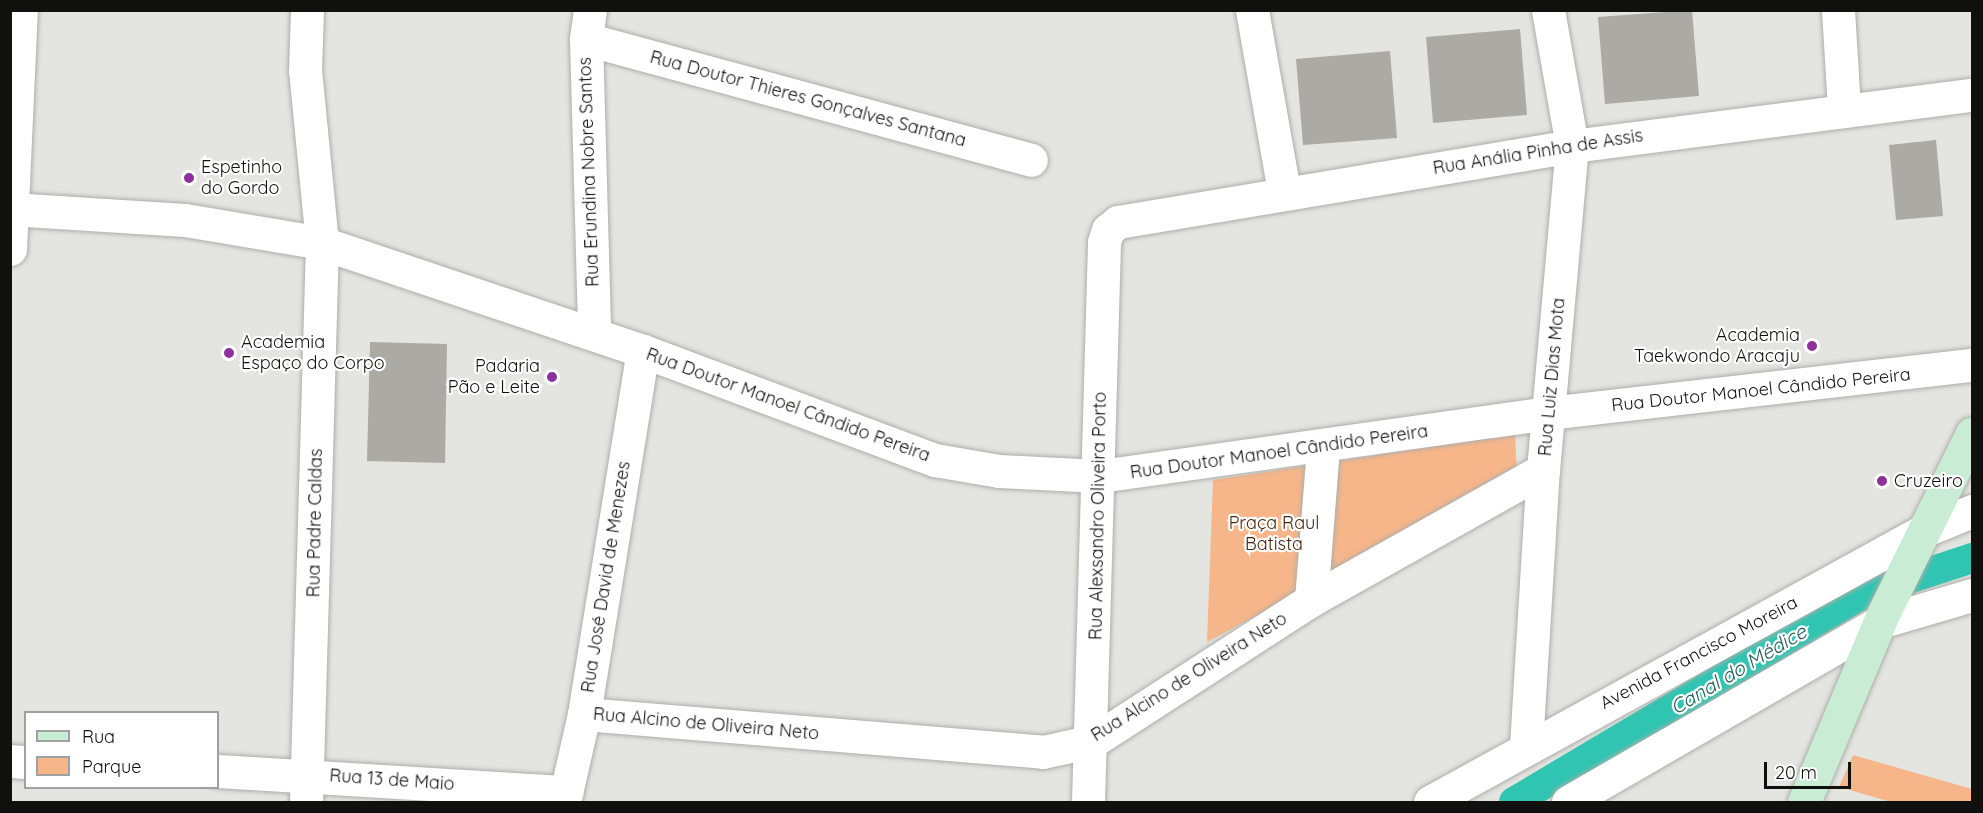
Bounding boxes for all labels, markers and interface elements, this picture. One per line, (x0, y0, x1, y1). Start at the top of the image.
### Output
street label: Rua Doutor Thieres Gonçalves Santana (648, 46, 968, 152)
street label: Rua Erundina Nobre Santos (574, 57, 604, 287)
street label: Rua Anália Pinha de Assis (1431, 125, 1645, 179)
place label: Espetinho do Gordo (201, 157, 282, 200)
marker: Espetinho do Gordo (182, 171, 196, 185)
street label: Rua Luiz Dias Mota (1534, 297, 1570, 457)
place label: Academia Taekwondo Aracaju (1634, 325, 1800, 368)
place label: Academia Espaço do Corpo (241, 332, 385, 374)
marker: Academia Taekwondo Aracaju (1805, 339, 1819, 353)
street label: Rua Doutor Manoel Cândido Pereira (643, 343, 933, 467)
marker: Academia Espaço do Corpo (222, 346, 236, 360)
place label: Padaria Pão e Leite (448, 356, 540, 398)
street label: Rua Doutor Manoel Cândido Pereira (1610, 364, 1912, 416)
marker: Padaria Pão e Leite (545, 370, 559, 384)
street label: Rua Alexsandro Oliveira Porto (1085, 392, 1111, 640)
street label: Rua Doutor Manoel Cândido Pereira (1129, 420, 1429, 484)
street label: Rua Padre Caldas (303, 448, 327, 598)
street label: Rua José David de Menezes (577, 460, 635, 694)
place label: Cruzeiro (1894, 470, 1963, 492)
marker: Cruzeiro (1875, 474, 1889, 488)
park label: Praça Raul Batista (1229, 513, 1319, 556)
street label: Avenida Francisco Moreira (1597, 592, 1801, 714)
street label: Rua Alcino de Oliveira Neto (1087, 608, 1291, 746)
water label: Canal do Médice (1666, 619, 1810, 719)
street label: Rua Alcino de Oliveira Neto (592, 703, 820, 745)
legend (24, 711, 219, 789)
text: Rua (82, 725, 115, 748)
scale bar (1767, 750, 1854, 788)
text: Parque (82, 755, 141, 778)
text: 20 m (1775, 761, 1817, 784)
street label: Rua 13 de Maio (329, 765, 455, 795)

